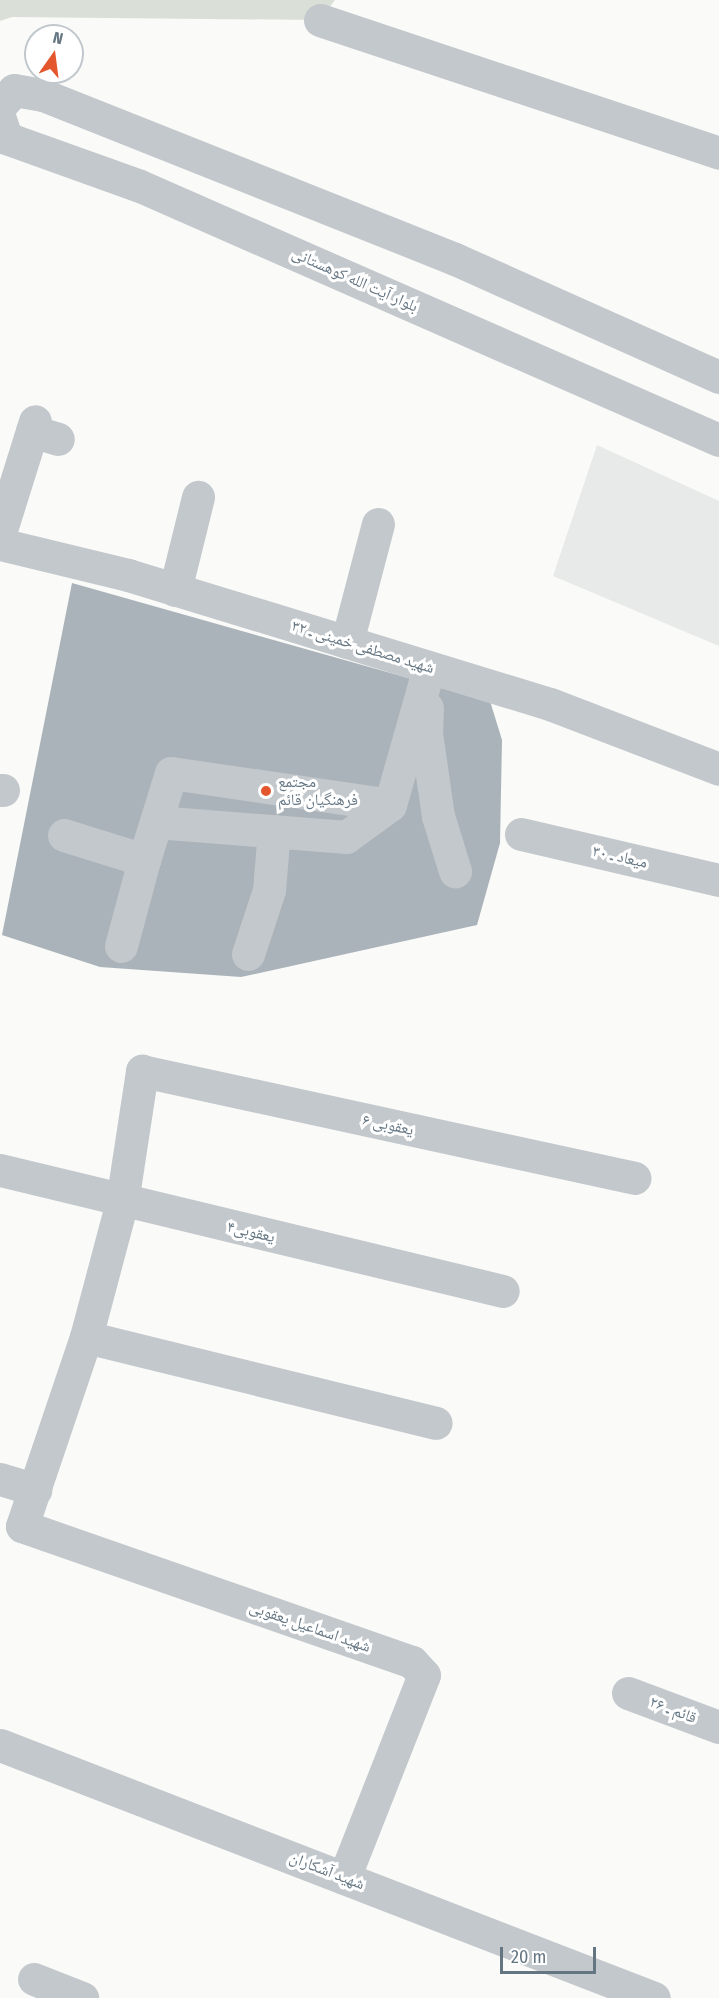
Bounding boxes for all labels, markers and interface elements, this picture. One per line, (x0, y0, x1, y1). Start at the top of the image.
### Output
north arrow (24, 24, 84, 84)
text: N (51, 28, 65, 48)
street label: بلوار آیت الله کوهستانی (289, 244, 421, 316)
street label: شهید مصطفی خمینی ـ ۳۲ (289, 616, 437, 678)
place label: مجتمع فرهنگیان قائم (278, 772, 358, 810)
marker: مجتمع فرهنگیان قائم (259, 784, 273, 798)
street label: میعاد ـ ۳۰ (591, 841, 649, 873)
street label: یعقوبی ۶ (361, 1110, 415, 1140)
street label: یعقوبی۴ (225, 1217, 277, 1247)
street label: شهید اسماعیل یعقوبی (247, 1597, 373, 1657)
street label: قائم ـ ۲۶ (647, 1692, 699, 1728)
street label: شهید آشکاران (287, 1848, 367, 1894)
scale bar (503, 1935, 599, 1973)
text: 20 m (511, 1946, 546, 1968)

